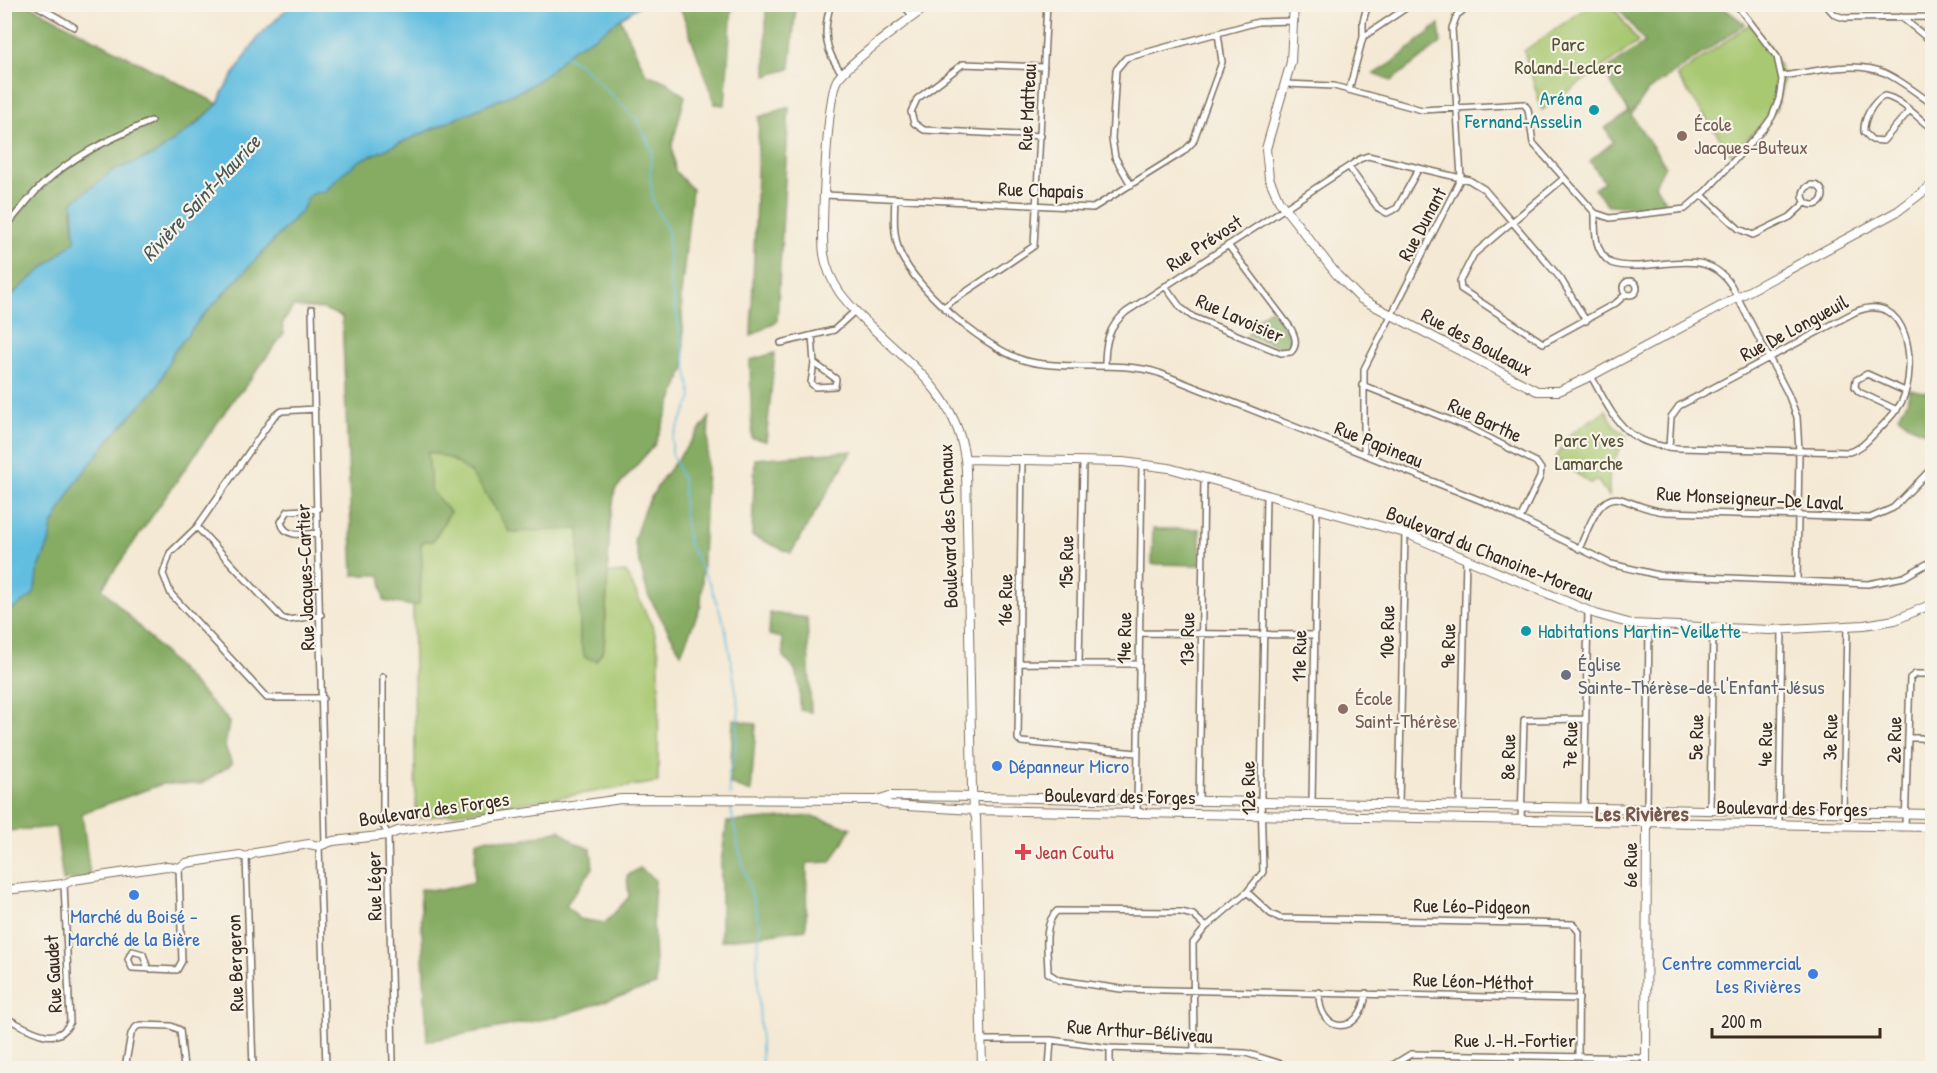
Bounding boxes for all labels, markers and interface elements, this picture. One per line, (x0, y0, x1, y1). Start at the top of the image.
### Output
park label: Parc Roland-Leclerc (1514, 30, 1622, 80)
street label: Rue Matteau (1011, 63, 1042, 151)
place label: Aréna Fernand-Asselin (1464, 84, 1582, 134)
marker: Aréna Fernand-Asselin (1587, 103, 1601, 117)
place label: École Jacques-Buteux (1694, 110, 1808, 160)
water label: Rivière Saint-Maurice (134, 127, 268, 267)
marker: École Jacques-Buteux (1675, 129, 1689, 143)
street label: Rue Chapais (998, 175, 1084, 204)
street label: Rue Dunant (1391, 181, 1453, 265)
street label: Rue Prévost (1160, 207, 1248, 277)
street label: Rue Lavoisier (1192, 286, 1289, 349)
street label: Rue De Longueuil (1735, 287, 1853, 367)
street label: Rue des Bouleaux (1417, 301, 1537, 382)
street label: Rue Barthe (1444, 391, 1527, 448)
street label: Rue Papineau (1331, 414, 1427, 473)
park label: Parc Yves Lamarche (1554, 426, 1624, 476)
street label: Boulevard des Chenaux (931, 443, 964, 609)
street label: Rue Monseigneur-De Laval (1656, 479, 1845, 516)
street label: Boulevard du Chanoine-Moreau (1383, 499, 1598, 606)
street label: Rue Jacques-Cartier (288, 503, 321, 651)
street label: 15e Rue (1052, 535, 1079, 589)
street label: 16e Rue (991, 573, 1018, 627)
street label: 10e Rue (1373, 605, 1400, 659)
street label: 14e Rue (1110, 612, 1137, 664)
street label: 13e Rue (1173, 612, 1200, 666)
place label: Habitations Martin-Veillette (1538, 617, 1741, 644)
street label: 9e Rue (1434, 623, 1461, 669)
marker: Habitations Martin-Veillette (1519, 624, 1533, 638)
street label: 11e Rue (1285, 630, 1312, 682)
place label: Église Sainte-Thérèse-de-l'Enfant-Jésus (1578, 650, 1825, 700)
marker: Église Sainte-Thérèse-de-l'Enfant-Jésus (1559, 668, 1573, 682)
place label: École Saint-Thérèse (1355, 684, 1458, 734)
marker: École Saint-Thérèse (1336, 702, 1350, 716)
street label: 3e Rue (1816, 713, 1843, 761)
street label: 5e Rue (1682, 714, 1709, 760)
street label: 2e Rue (1880, 716, 1907, 764)
street label: 7e Rue (1556, 721, 1583, 769)
street label: 4e Rue (1751, 721, 1778, 767)
street label: 8e Rue (1494, 734, 1521, 780)
place label: Dépanneur Micro (1009, 752, 1129, 779)
marker: Dépanneur Micro (990, 759, 1004, 773)
street label: 12e Rue (1234, 761, 1261, 815)
street label: Boulevard des Forges (1044, 781, 1196, 810)
street label: Boulevard des Forges (357, 785, 511, 832)
street label: Boulevard des Forges (1716, 793, 1868, 822)
district label: Les Rivières (1595, 798, 1689, 828)
place label: Jean Coutu (1035, 838, 1114, 865)
street label: 6e Rue (1616, 842, 1643, 888)
marker: Jean Coutu (1016, 845, 1030, 859)
street label: Rue Léger (359, 851, 388, 921)
marker: Marché du Boisé - Marché de la Bière (127, 888, 141, 902)
street label: Rue Léo-Pidgeon (1413, 891, 1531, 920)
place label: Marché du Boisé - Marché de la Bière (68, 902, 200, 952)
street label: Rue Bergeron (219, 914, 250, 1012)
street label: Rue Gaudet (37, 933, 68, 1014)
place label: Centre commercial Les Rivières (1662, 949, 1802, 999)
street label: Rue Léon-Méthot (1412, 965, 1535, 996)
marker: Centre commercial Les Rivières (1806, 967, 1820, 981)
scale bar (1712, 1001, 1880, 1039)
text: 200 m (1721, 1009, 1762, 1034)
street label: Rue Arthur-Béliveau (1066, 1012, 1214, 1049)
street label: Rue J.-H.-Fortier (1454, 1026, 1576, 1053)

